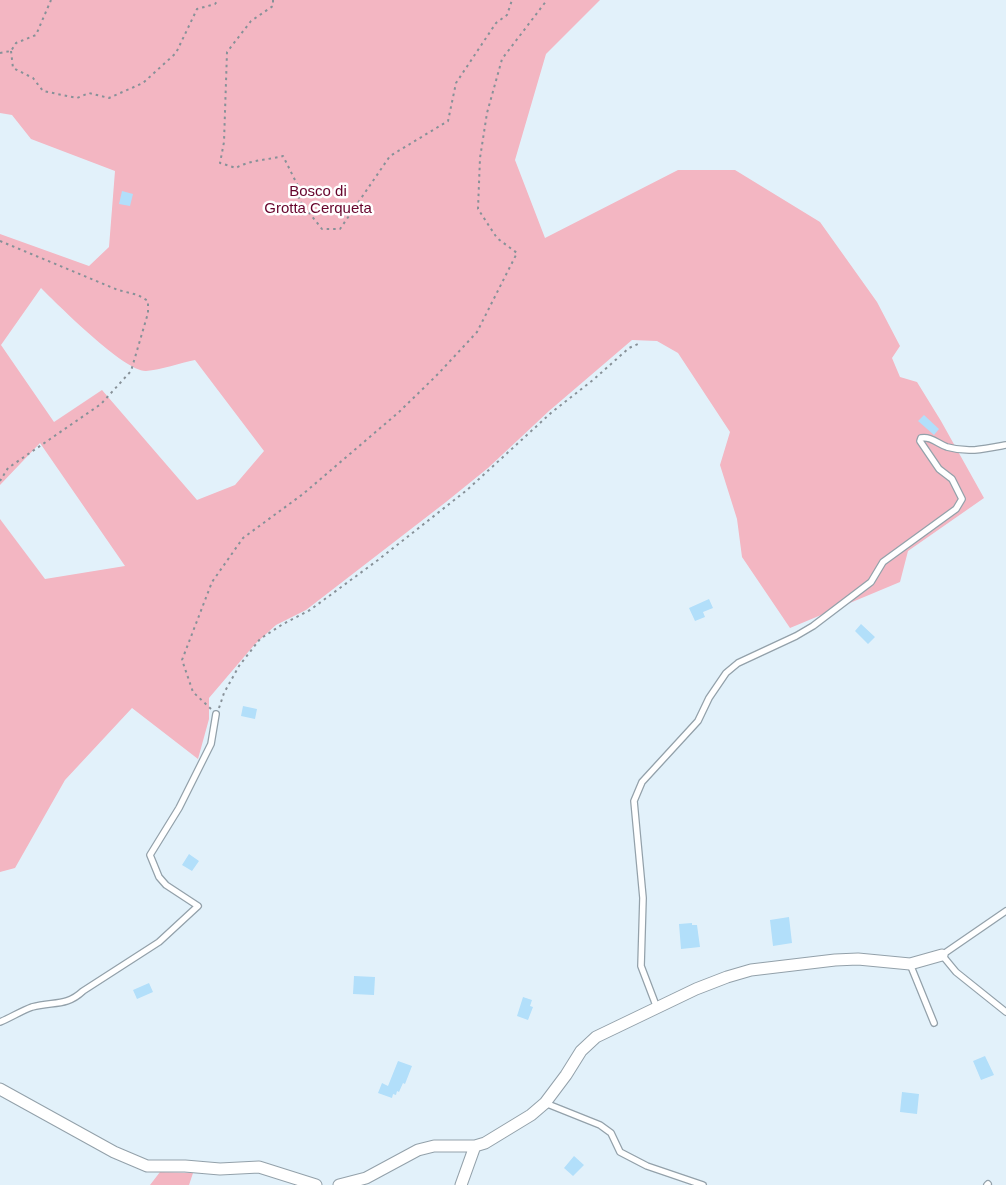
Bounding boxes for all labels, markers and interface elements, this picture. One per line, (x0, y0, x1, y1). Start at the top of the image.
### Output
park label: Bosco di Grotta Cerqueta (264, 183, 372, 218)

